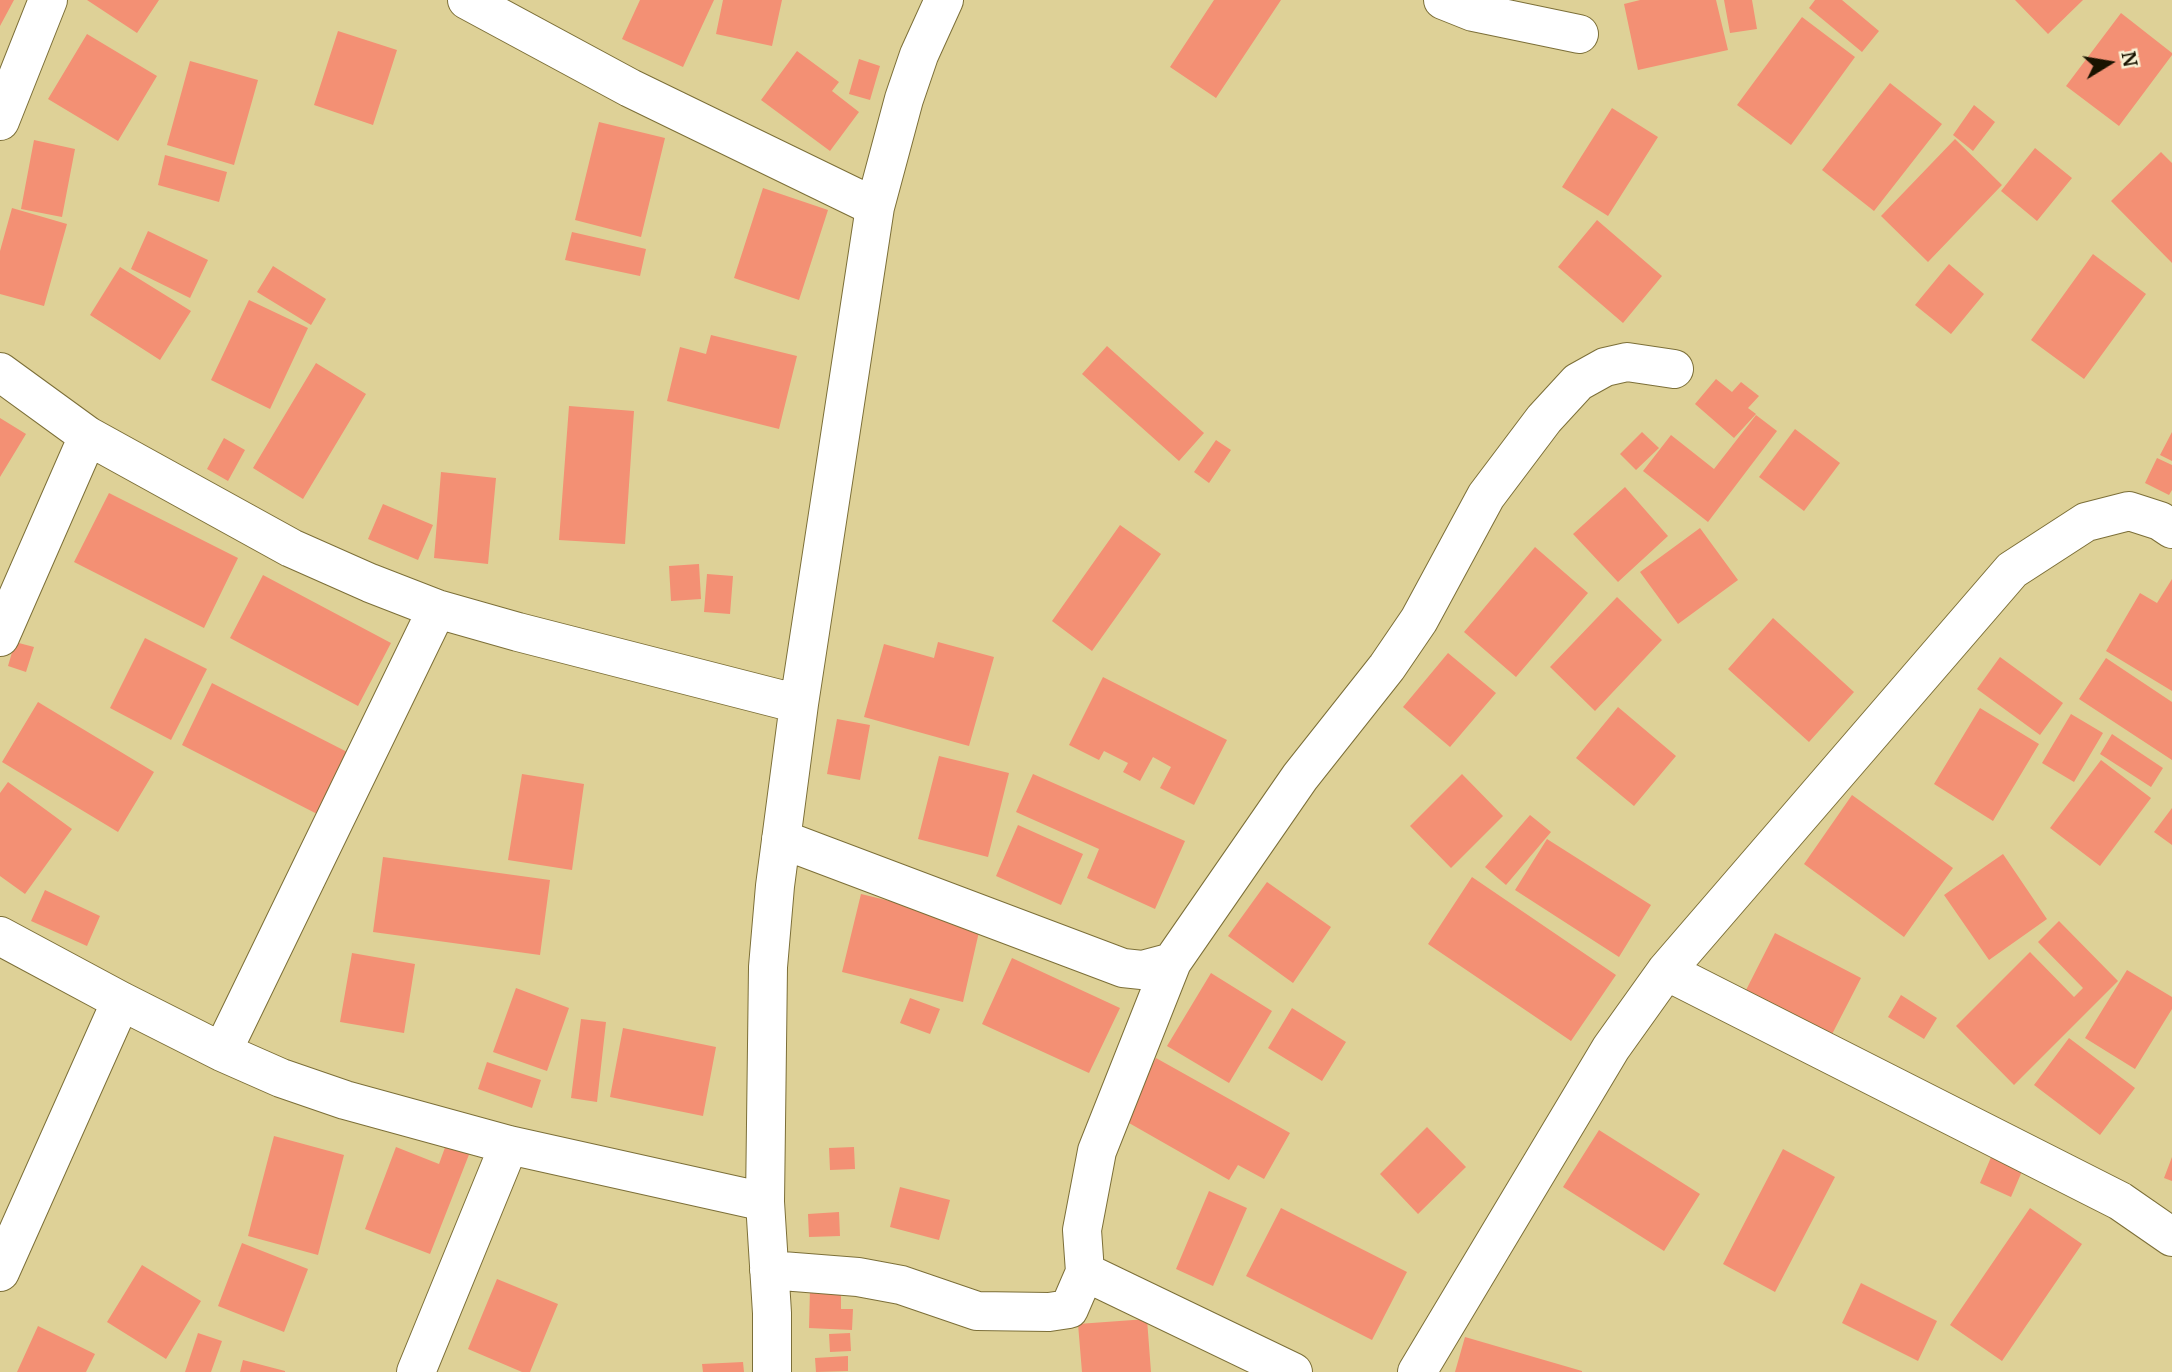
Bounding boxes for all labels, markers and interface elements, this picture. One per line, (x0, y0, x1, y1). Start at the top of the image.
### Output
north arrow (2074, 28, 2144, 98)
text: N (2116, 49, 2143, 69)

